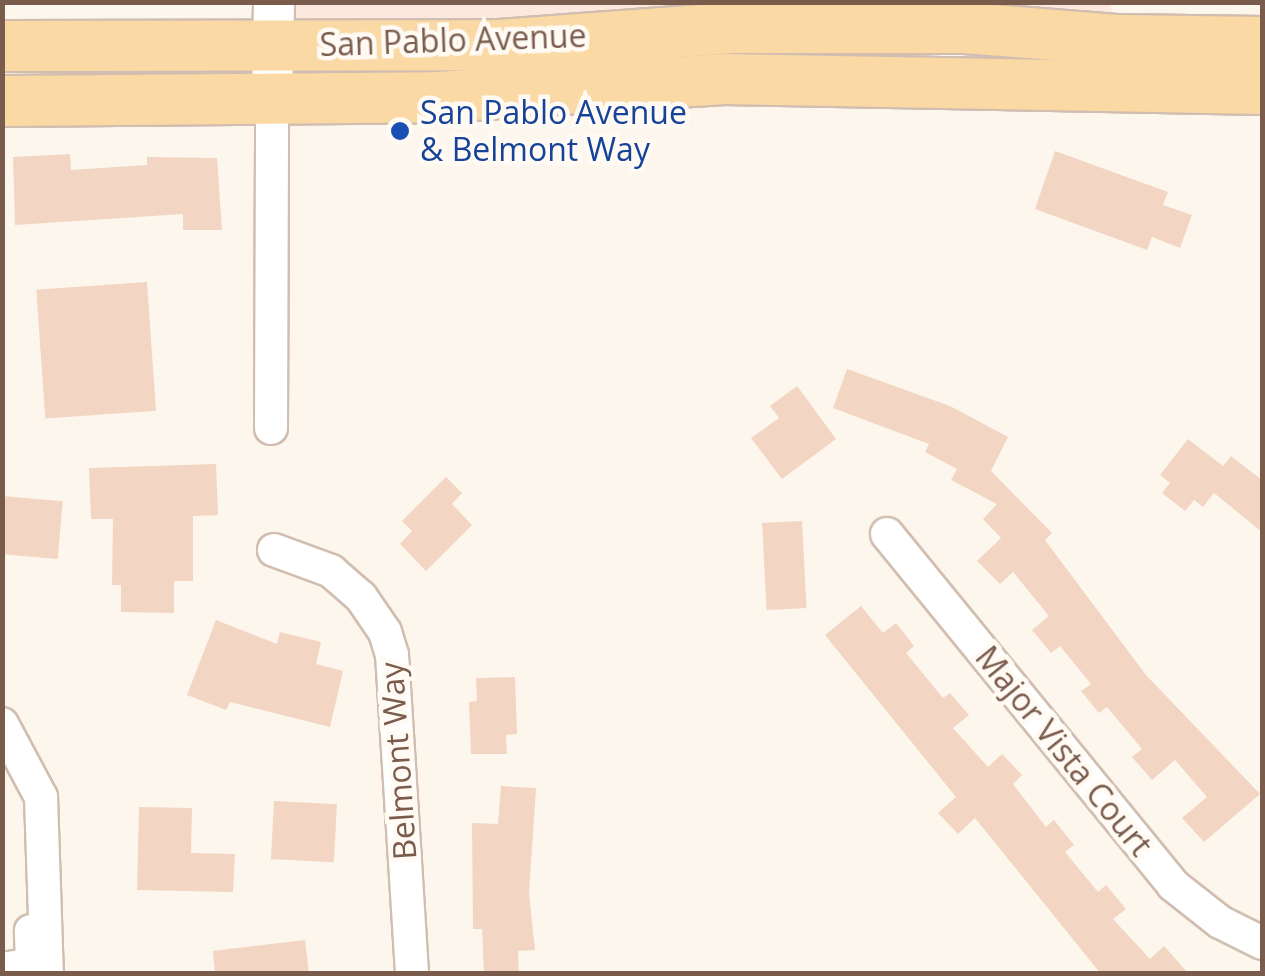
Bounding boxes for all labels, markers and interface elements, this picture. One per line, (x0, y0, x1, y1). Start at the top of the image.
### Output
street label: San Pablo Avenue (319, 16, 587, 64)
place label: San Pablo Avenue & Belmont Way (420, 94, 687, 169)
marker: San Pablo Avenue & Belmont Way (389, 120, 411, 142)
street label: Major Vista Court (968, 638, 1160, 864)
street label: Belmont Way (372, 661, 424, 861)

